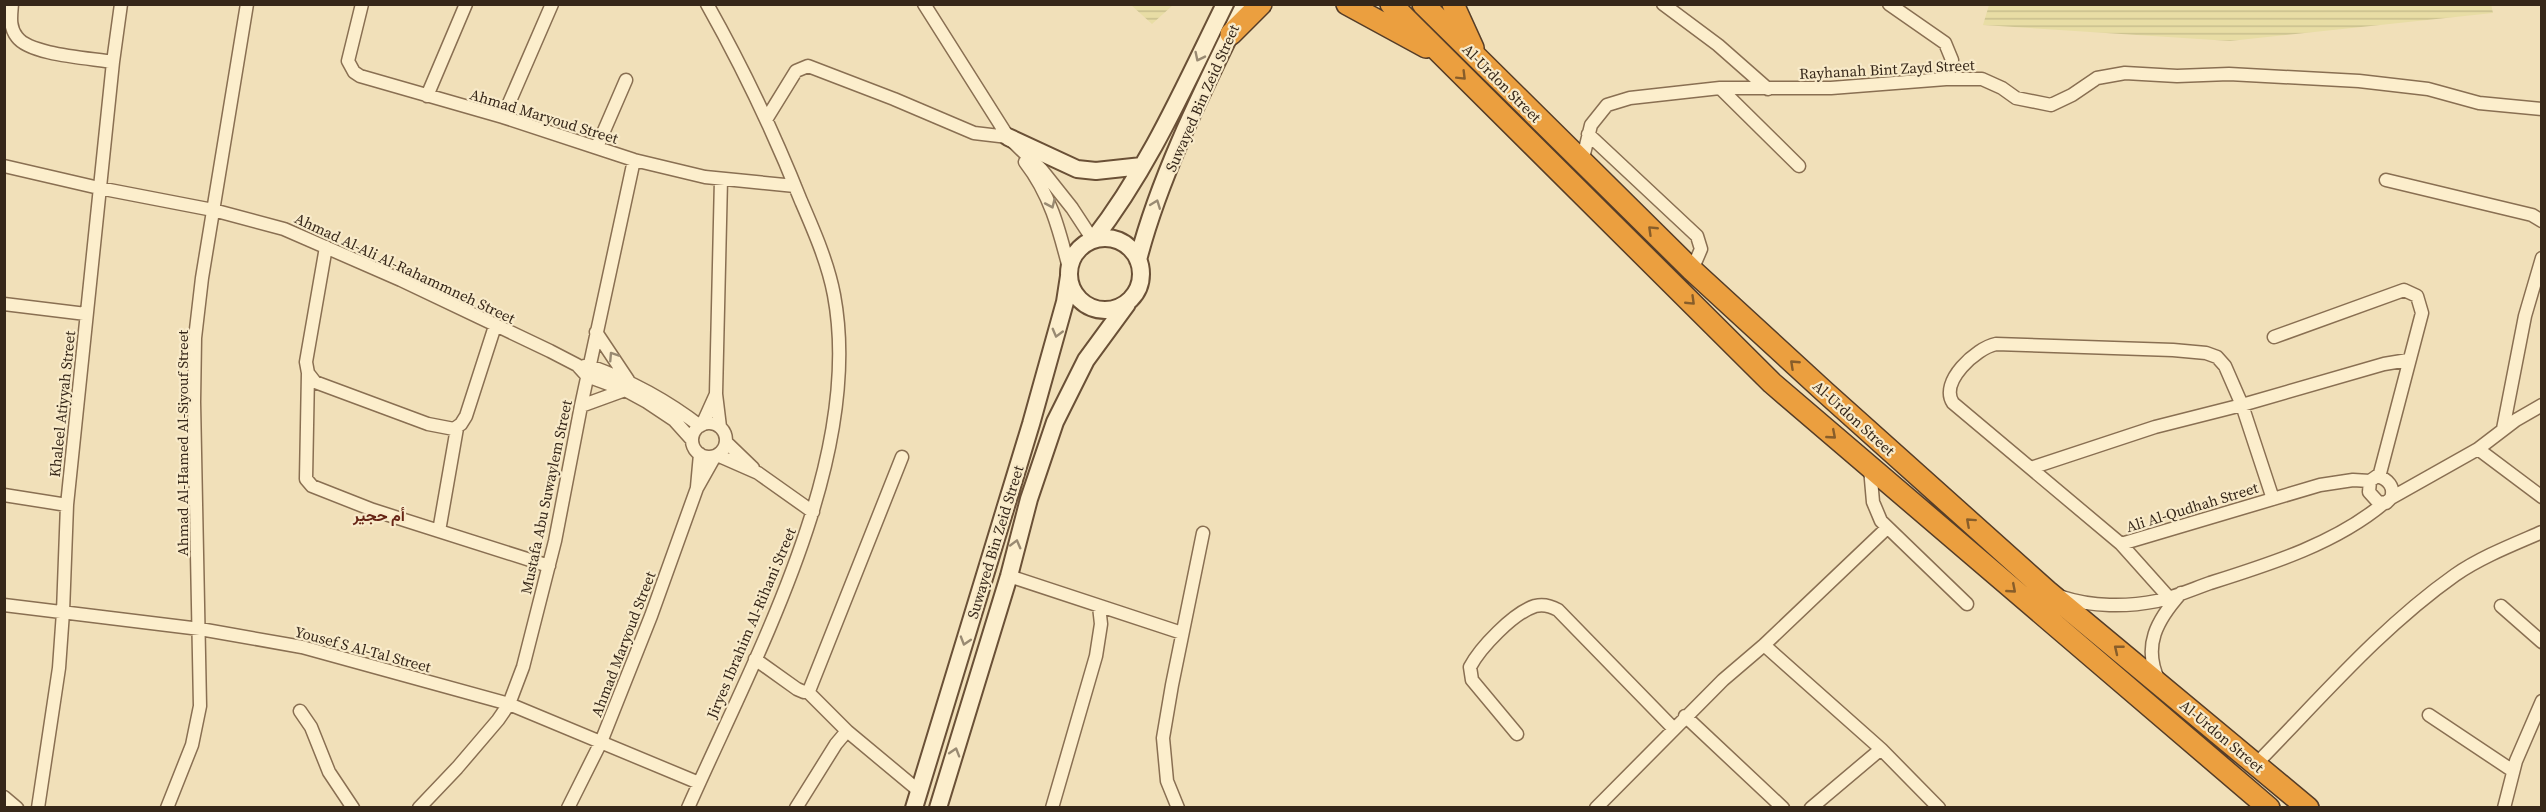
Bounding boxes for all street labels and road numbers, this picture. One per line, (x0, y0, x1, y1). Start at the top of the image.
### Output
street label: Suwayed Bin Zeid Street (1160, 21, 1244, 175)
street label: Al-Urdon Street (1458, 39, 1546, 127)
street label: Rayhanah Bint Zayd Street (1799, 54, 1975, 84)
street label: Ahmad Maryoud Street (467, 83, 621, 149)
street label: Ahmad Al-Ali Al-Rahammneh Street (291, 208, 519, 329)
street label: Khaleel Atiyyah Street (44, 330, 80, 478)
street label: Ahmad Al-Hamed Al-Siyouf Street (172, 330, 193, 556)
street label: Al-Urdon Street (1808, 375, 1900, 461)
street label: Mustafa Abu Suwaylem Street (515, 398, 577, 596)
street label: Suwayed Bin Zeid Street (962, 463, 1028, 621)
street label: Ali Al-Qudhah Street (2123, 477, 2261, 537)
street label: Jiryes Ibrahim Al-Rihani Street (701, 524, 801, 723)
street label: Ahmad Maryoud Street (586, 568, 660, 720)
street label: Yousef S Al-Tal Street (293, 621, 434, 677)
street label: Al-Urdon Street (2176, 695, 2269, 777)

